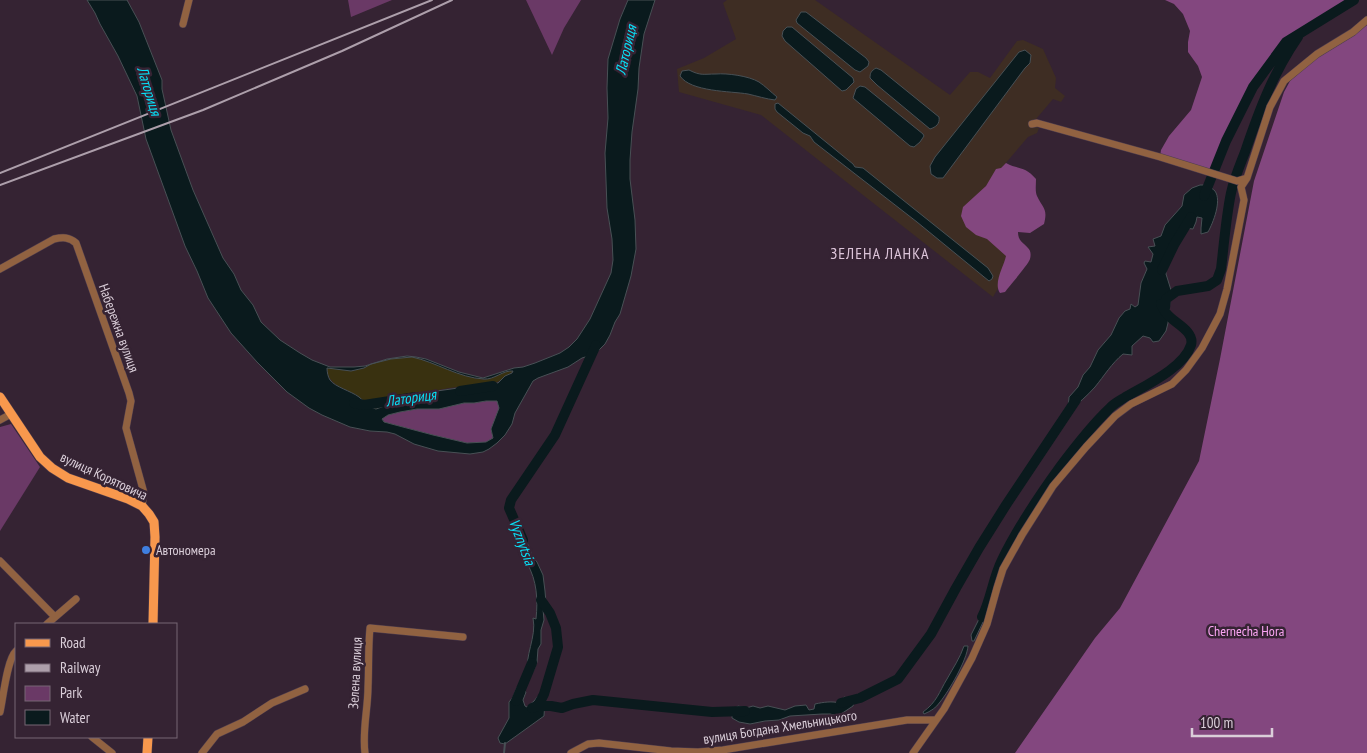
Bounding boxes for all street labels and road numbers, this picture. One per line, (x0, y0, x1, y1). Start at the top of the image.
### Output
street label: Набережна вулиця (95, 281, 143, 375)
street label: вулиця Корятовича (57, 448, 151, 504)
street label: Зелена вулиця (344, 637, 366, 709)
street label: вулиця Богдана Хмельницького (702, 706, 858, 748)

